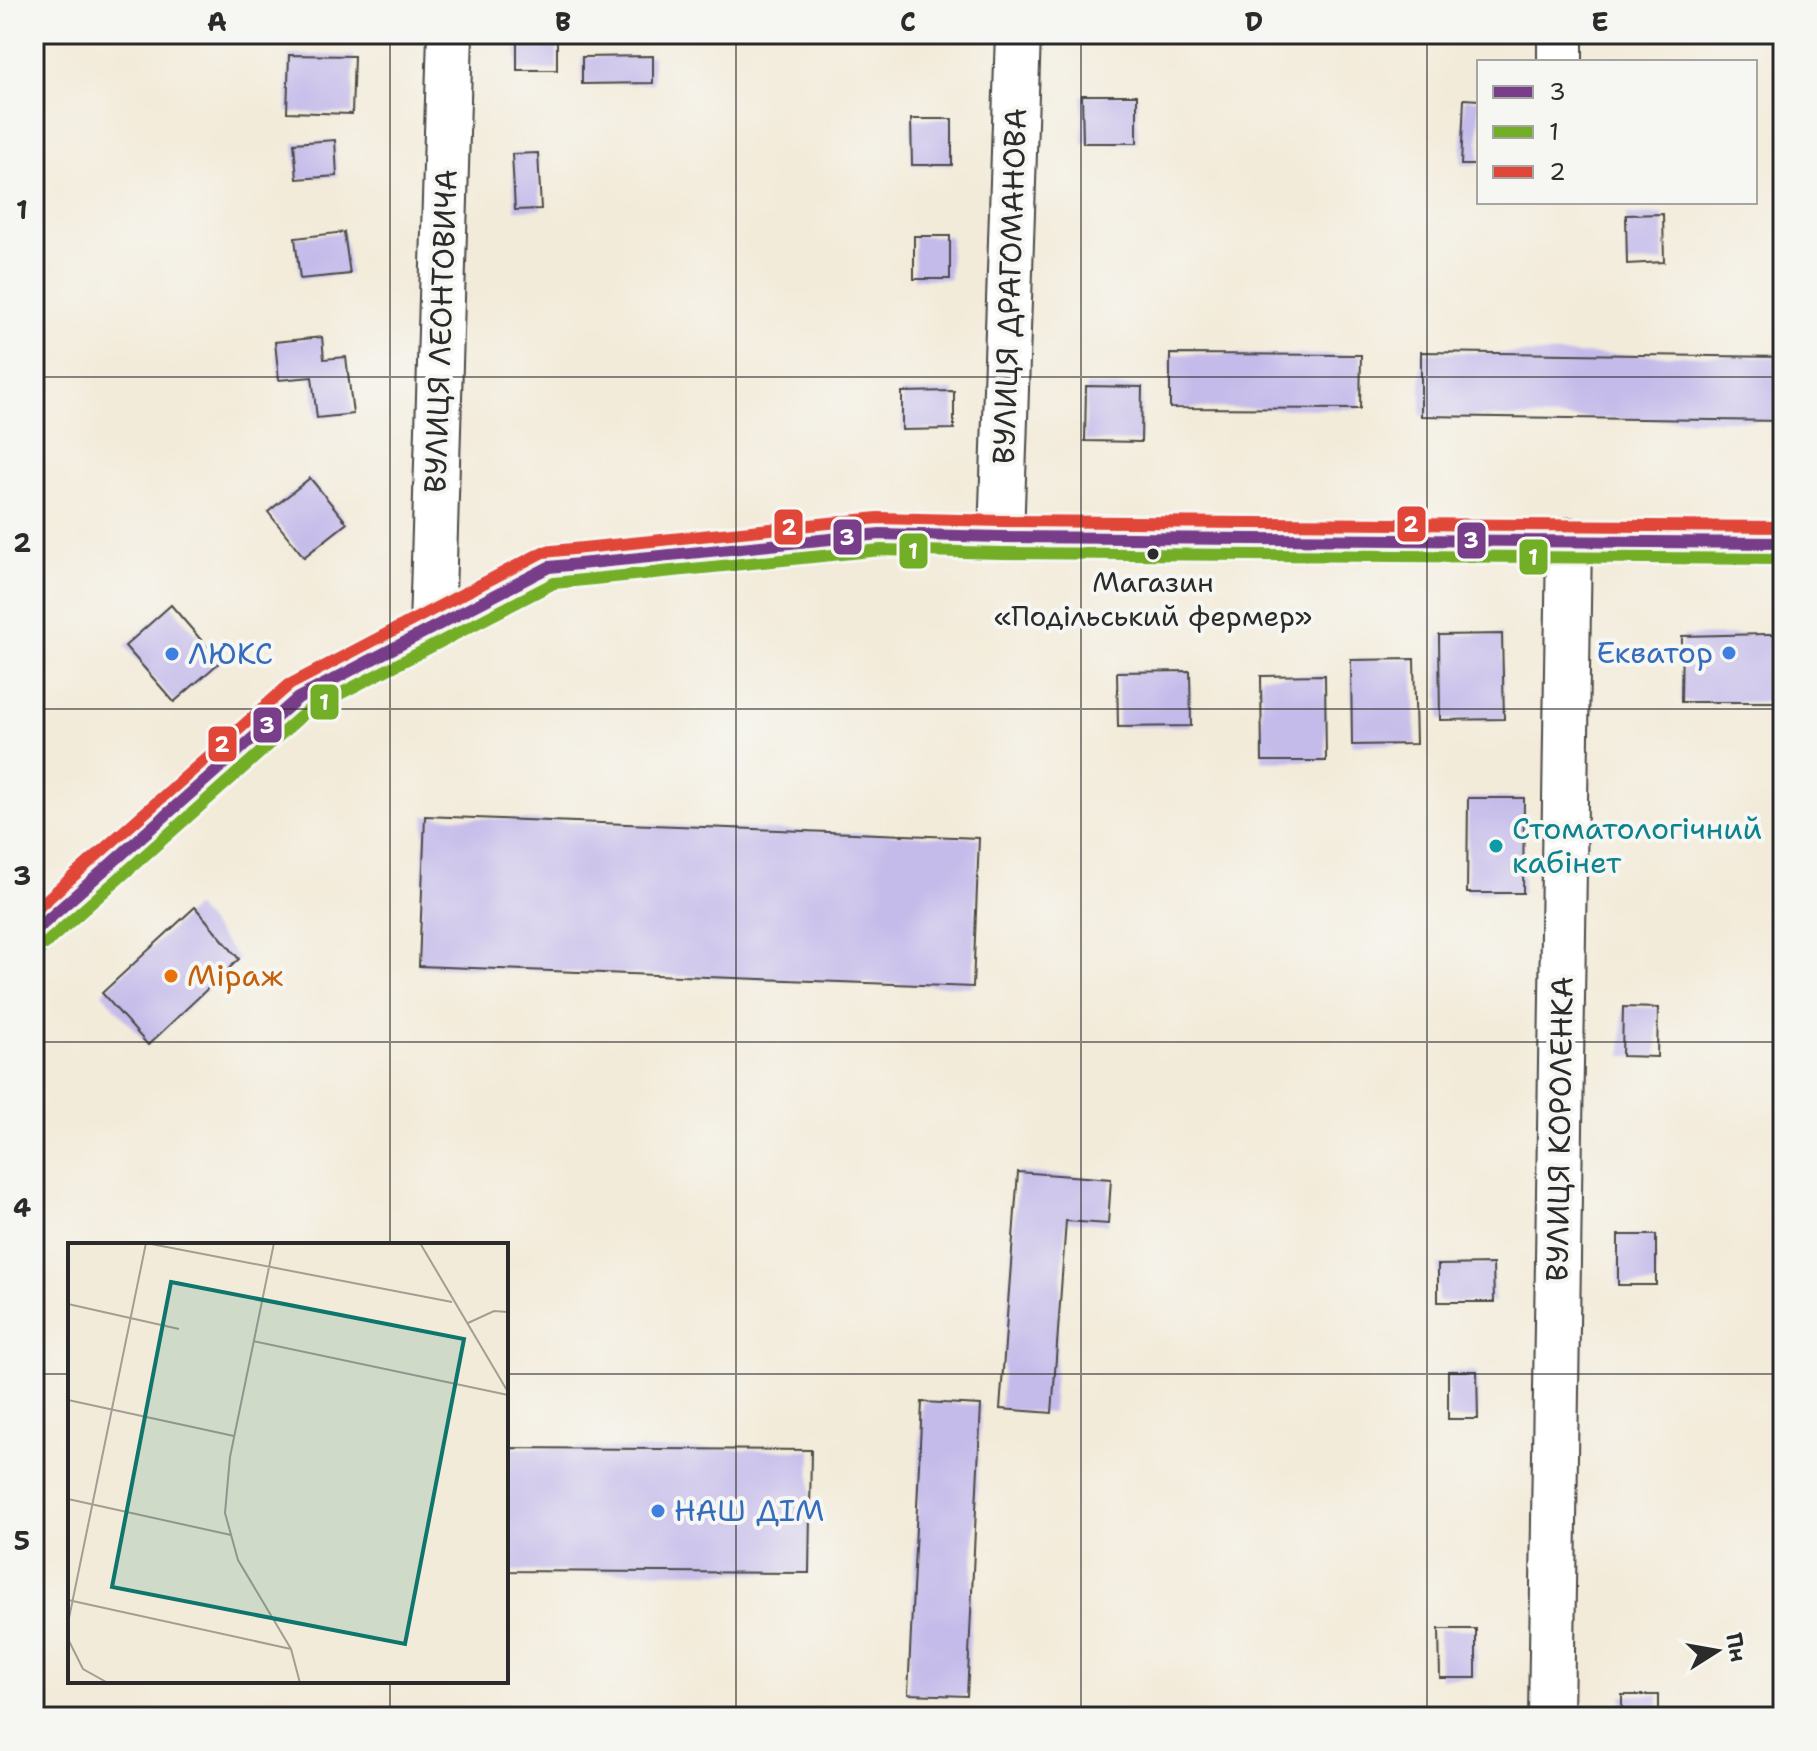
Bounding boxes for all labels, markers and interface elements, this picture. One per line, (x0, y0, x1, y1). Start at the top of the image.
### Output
text: A (207, 4, 227, 39)
text: B (555, 4, 571, 39)
text: C (900, 4, 916, 39)
text: D (1245, 4, 1263, 39)
text: E (1591, 4, 1609, 39)
legend (1477, 60, 1757, 204)
text: 3 (1549, 76, 1566, 108)
street label: ВУЛИЦЯ ДРАГОМАНОВА (983, 107, 1036, 465)
text: 1 (1549, 116, 1559, 148)
text: 2 (1549, 156, 1566, 188)
street label: ВУЛИЦЯ ЛЕОНТОВИЧА (414, 168, 467, 494)
text: 1 (16, 192, 28, 227)
line badge: 2 (1396, 505, 1427, 543)
line badge: 2 (773, 508, 804, 546)
text: 2 (1403, 510, 1419, 539)
text: 2 (781, 513, 797, 542)
line badge: 3 (832, 518, 863, 556)
line badge: 3 (1456, 521, 1487, 560)
text: 3 (839, 523, 855, 552)
text: 2 (13, 525, 31, 560)
text: 3 (1463, 526, 1479, 555)
line badge: 1 (898, 532, 929, 570)
text: 1 (908, 537, 918, 566)
line badge: 1 (1518, 538, 1549, 576)
text: 1 (1528, 543, 1538, 572)
marker: Магазин «Подільський фермер» (1145, 546, 1161, 562)
place label: Магазин «Подільський фермер» (994, 563, 1312, 635)
place label: Екватор (1596, 632, 1713, 673)
place label: ЛЮКС (188, 633, 273, 674)
marker: Екватор (1720, 644, 1738, 662)
marker: ЛЮКС (163, 645, 181, 663)
line badge: 1 (309, 683, 340, 721)
text: 1 (319, 688, 329, 717)
line badge: 3 (252, 706, 283, 744)
text: 3 (259, 711, 275, 740)
line badge: 2 (207, 725, 238, 763)
text: 2 (214, 730, 230, 759)
place label: Стоматологічний кабінет (1512, 808, 1762, 883)
marker: Стоматологічний кабінет (1487, 837, 1505, 855)
text: 3 (13, 858, 31, 893)
place label: Міраж (187, 955, 284, 996)
marker: Міраж (162, 967, 180, 985)
street label: ВУЛИЦЯ КОРОЛЕНКА (1536, 976, 1583, 1282)
text: 4 (13, 1190, 31, 1225)
inset map (68, 1243, 508, 1683)
place label: НАШ ДІМ (674, 1490, 825, 1531)
marker: НАШ ДІМ (649, 1502, 667, 1520)
text: 5 (14, 1523, 30, 1558)
north arrow (1677, 1611, 1757, 1691)
text: Пн (1719, 1630, 1753, 1664)

